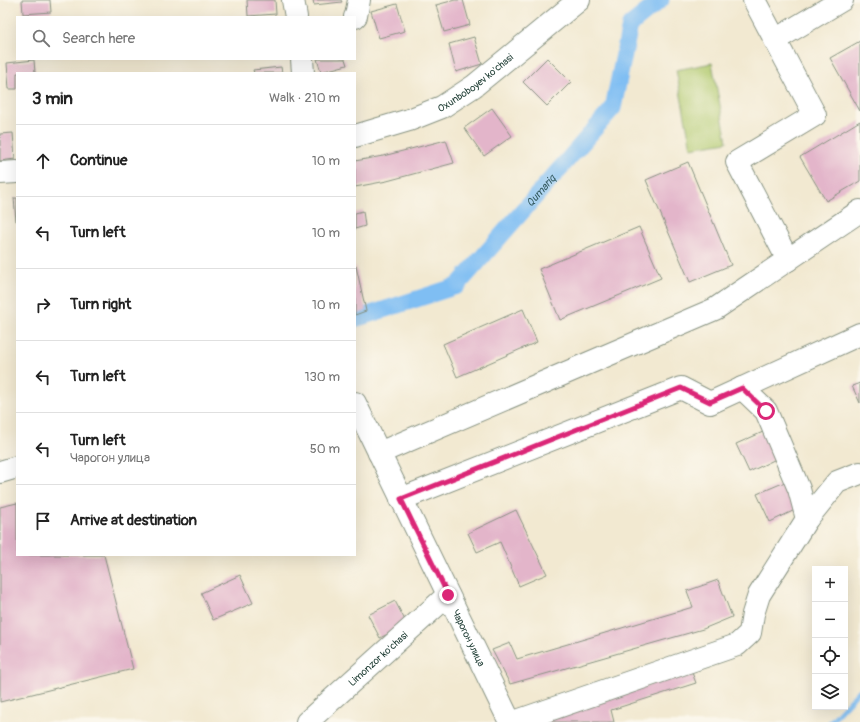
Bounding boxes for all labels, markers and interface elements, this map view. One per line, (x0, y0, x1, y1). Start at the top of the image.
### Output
search box (16, 16, 356, 60)
icon: search (30, 27, 52, 49)
text: Search here (62, 29, 135, 48)
street label: Oxunboboyev ko'chasi (436, 51, 516, 115)
text: 3 min (32, 88, 73, 109)
text: Walk · 210 m (269, 90, 340, 106)
icon: ahead (32, 150, 54, 172)
text: Continue (70, 151, 128, 170)
text: 10 m (312, 153, 340, 169)
water label: Qumariq (524, 171, 560, 210)
icon: left (32, 222, 54, 244)
text: Turn left (70, 223, 126, 242)
text: 10 m (312, 225, 340, 241)
icon: right (32, 294, 54, 316)
text: Turn right (70, 295, 131, 314)
text: 10 m (312, 297, 340, 313)
icon: left (32, 366, 54, 388)
text: Turn left (70, 367, 126, 386)
text: 130 m (304, 369, 340, 385)
route start (757, 402, 775, 420)
text: Turn left (70, 431, 126, 450)
icon: left (32, 438, 54, 460)
text: 50 m (310, 441, 340, 457)
text: Чарогон улица (70, 450, 150, 466)
icon: arrive (32, 510, 54, 532)
text: Arrive at destination (70, 511, 197, 530)
map controls (812, 566, 848, 710)
button: + (812, 566, 848, 602)
route end (439, 586, 457, 604)
button: − (812, 602, 848, 638)
street label: Чарогон улица (449, 608, 487, 669)
street label: Limonzor ko'chasi (346, 629, 411, 689)
button: locate (812, 638, 848, 674)
button: layers (812, 674, 848, 710)

